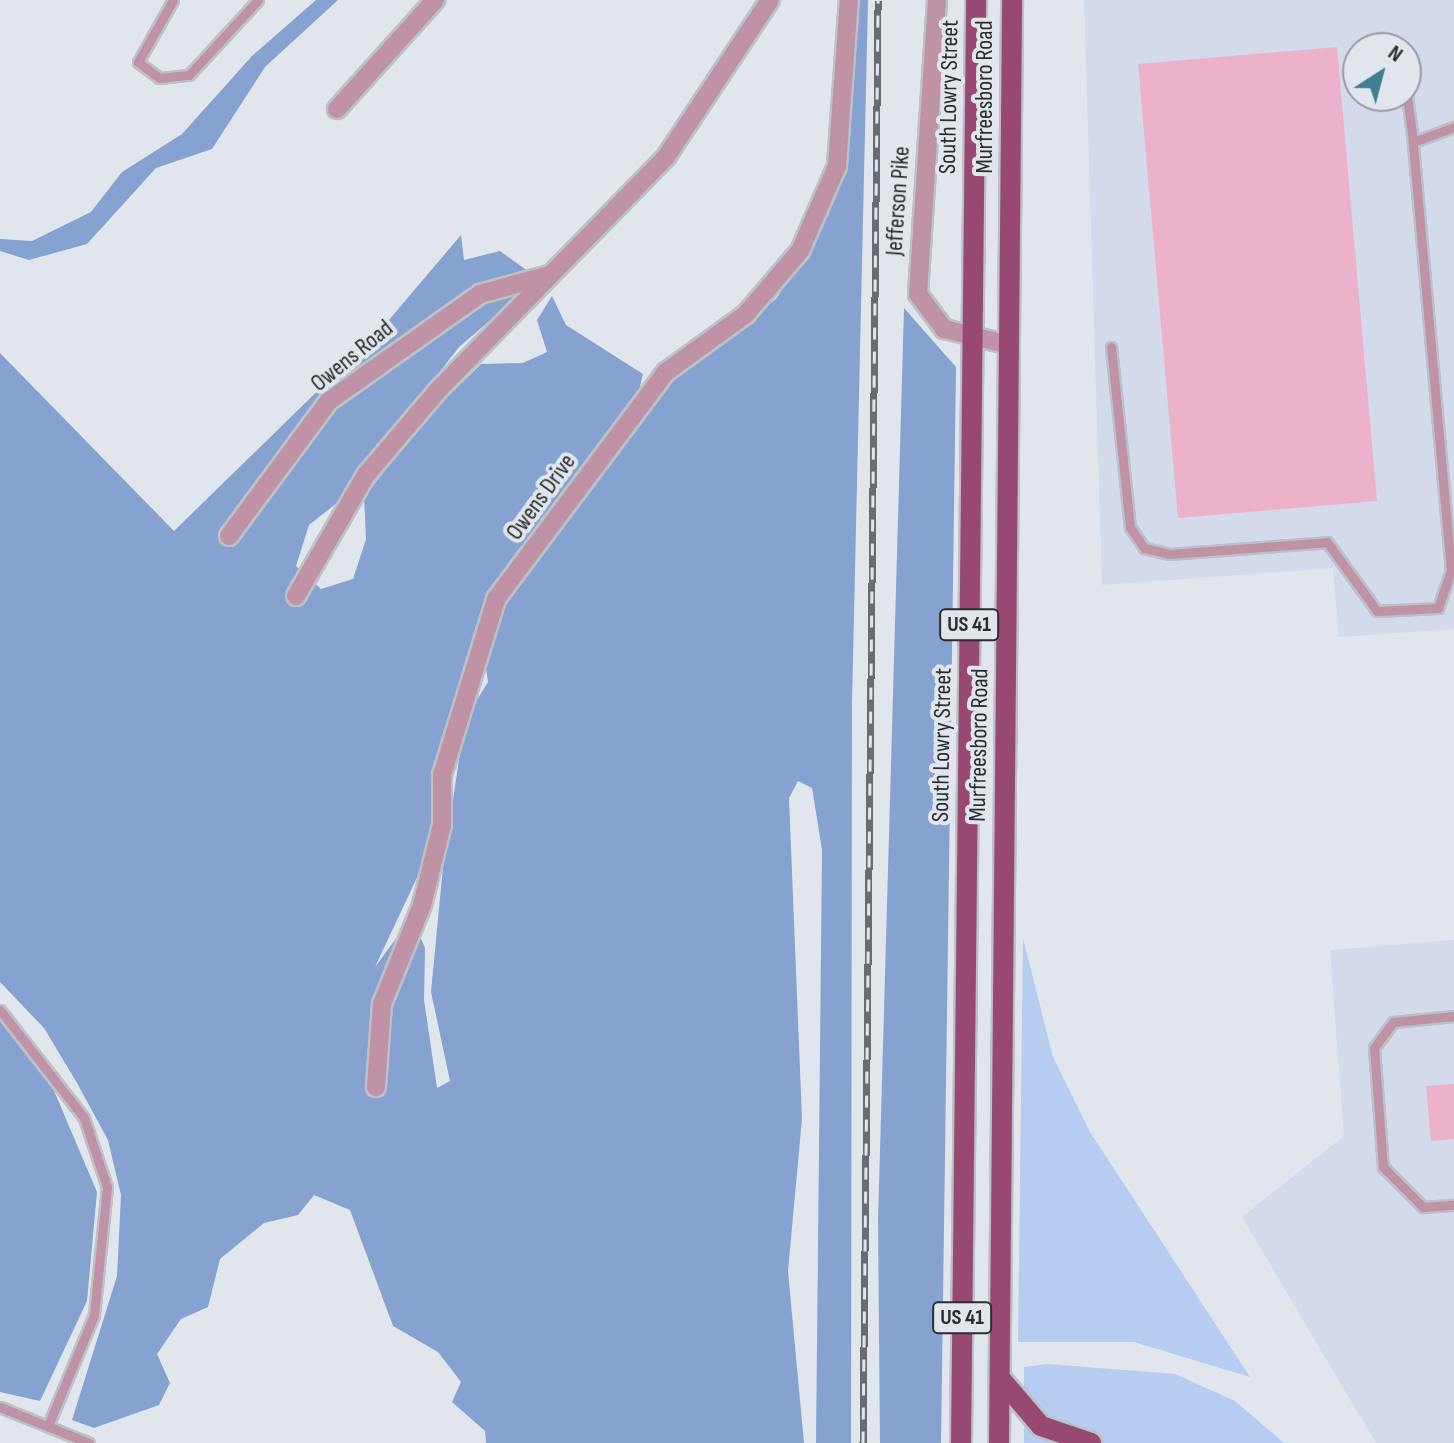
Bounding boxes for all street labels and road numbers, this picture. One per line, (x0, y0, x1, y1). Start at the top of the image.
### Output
street label: South Lowry Street (933, 20, 965, 174)
street label: Murfreesboro Road (971, 20, 999, 174)
street label: Jefferson Pike (880, 145, 916, 257)
street label: Owens Road (305, 314, 399, 398)
street label: Owens Drive (500, 448, 582, 546)
road number: US 41 (939, 607, 999, 643)
street label: South Lowry Street (926, 668, 958, 822)
street label: Murfreesboro Road (963, 668, 995, 822)
road number: US 41 (932, 1300, 992, 1336)

